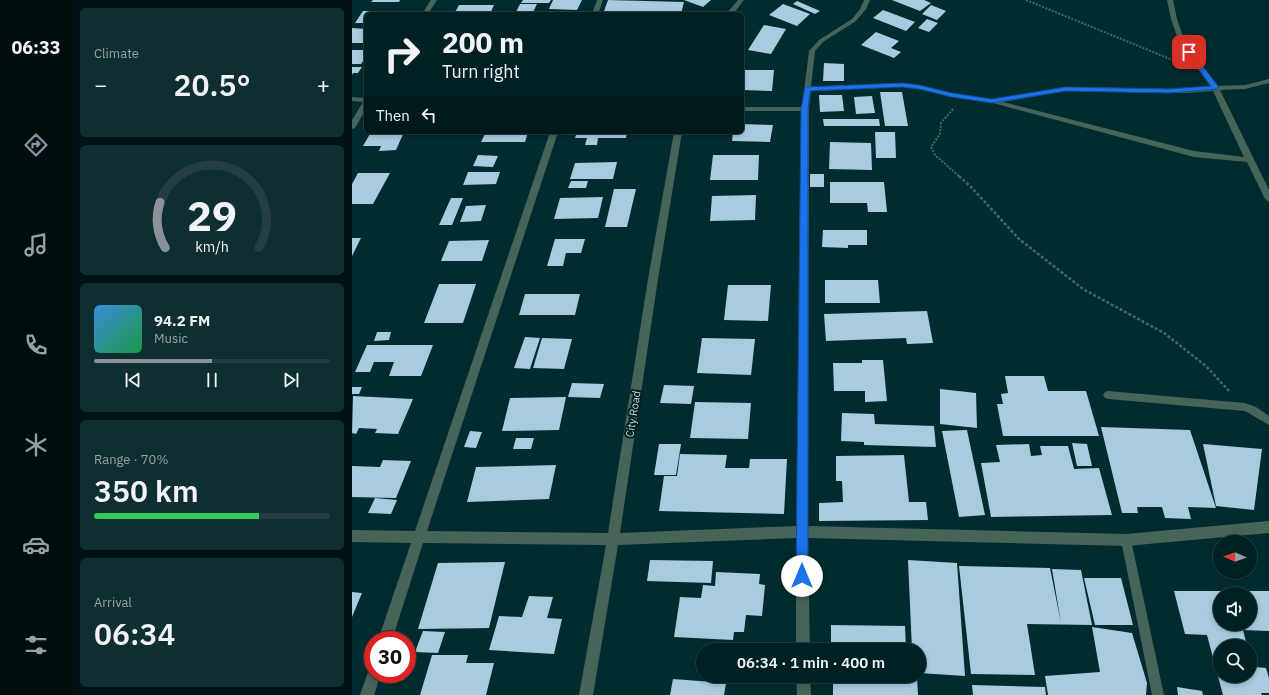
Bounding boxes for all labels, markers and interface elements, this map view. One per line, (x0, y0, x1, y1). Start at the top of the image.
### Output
text: 200 m (442, 24, 524, 61)
icon: right (376, 28, 428, 80)
pin (1172, 35, 1206, 69)
text: 06:33 (11, 36, 61, 59)
icon: arrive (1178, 41, 1200, 63)
text: Climate (94, 45, 139, 62)
text: Turn right (442, 60, 520, 83)
text: 20.5° (173, 65, 251, 104)
text: − (94, 70, 107, 99)
text: + (317, 70, 330, 99)
icon: left (418, 104, 440, 126)
text: Then (376, 106, 410, 125)
icon: directions (22, 131, 50, 159)
text: 29 (187, 188, 237, 242)
icon: music (22, 231, 50, 259)
text: km/h (195, 237, 229, 256)
text: 94.2 FM (154, 311, 210, 330)
text: Music (154, 330, 188, 347)
icon: phone (22, 331, 50, 359)
icon: previous (122, 369, 144, 391)
icon: pause (201, 369, 223, 391)
icon: next (280, 369, 302, 391)
street label: City Road (622, 390, 644, 438)
icon: climate (22, 431, 50, 459)
text: Range · 70% (94, 451, 168, 468)
text: 350 km (94, 471, 199, 510)
icon: car (22, 531, 50, 559)
north arrow (1213, 535, 1257, 579)
map controls (1213, 535, 1257, 683)
position arrow (781, 555, 823, 597)
button: sound (1213, 587, 1257, 631)
text: Arrival (94, 594, 132, 611)
text: 06:34 (94, 614, 176, 653)
icon: filters (22, 631, 50, 659)
speed limit sign: 30 (364, 631, 416, 683)
button: search (1213, 639, 1257, 683)
text: 06:34 · 1 min · 400 m (737, 653, 885, 672)

